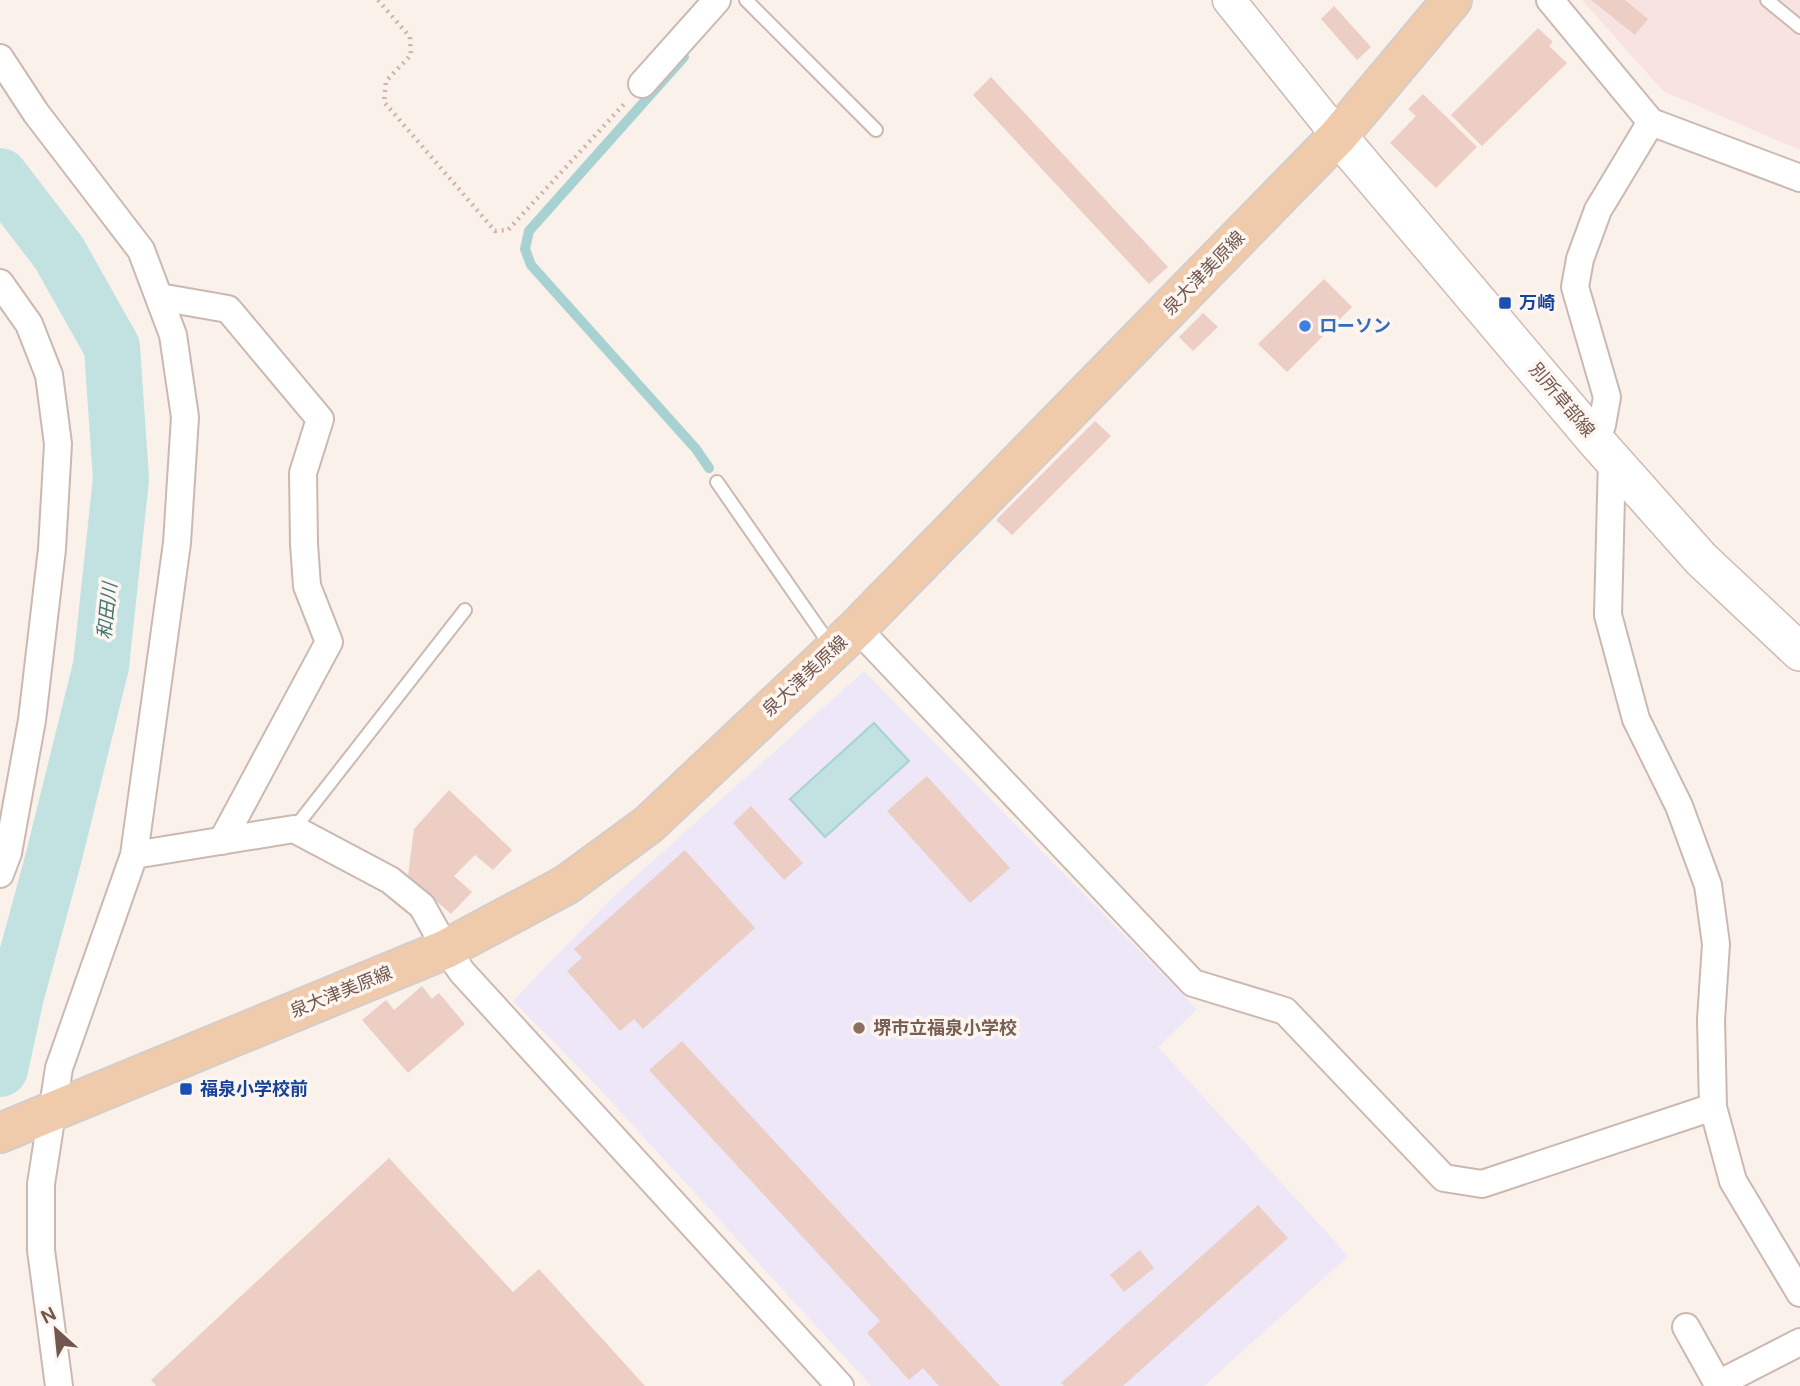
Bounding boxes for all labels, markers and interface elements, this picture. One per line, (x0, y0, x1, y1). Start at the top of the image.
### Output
street label: 泉大津美原線 (1158, 226, 1250, 320)
place label: 万崎 (1519, 291, 1555, 315)
marker: 万崎 (1497, 295, 1513, 311)
place label: ローソン (1319, 314, 1391, 338)
marker: ローソン (1297, 318, 1313, 334)
street label: 別所草部線 (1524, 358, 1600, 442)
water label: 和田川 (92, 579, 123, 641)
street label: 泉大津美原線 (757, 630, 853, 722)
street label: 泉大津美原線 (286, 961, 396, 1023)
place label: 堺市立福泉小学校 (873, 1016, 1017, 1040)
marker: 堺市立福泉小学校 (851, 1020, 867, 1036)
place label: 福泉小学校前 (200, 1077, 308, 1101)
marker: 福泉小学校前 (178, 1081, 194, 1097)
north arrow (21, 1295, 91, 1365)
text: N (37, 1301, 60, 1330)

